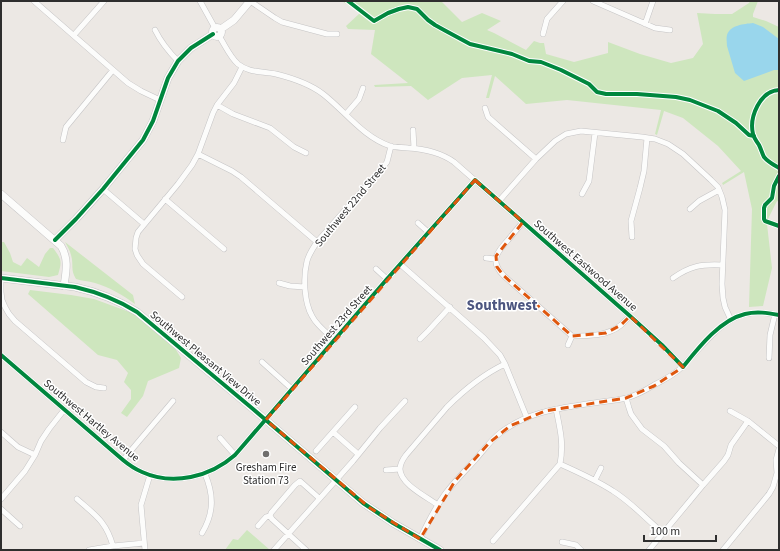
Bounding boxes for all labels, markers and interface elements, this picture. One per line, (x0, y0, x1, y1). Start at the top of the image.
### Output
street label: Southwest 22nd Street (311, 160, 390, 250)
street label: Southwest Eastwood Avenue (531, 216, 641, 315)
street label: Southwest 23rd Street (297, 282, 376, 369)
district label: Southwest (467, 295, 538, 316)
street label: Southwest Pleasant View Drive (147, 307, 265, 410)
street label: Southwest Hartley Avenue (41, 376, 143, 465)
marker: Gresham Fire Station 73 (261, 449, 271, 459)
place label: Gresham Fire Station 73 (236, 460, 297, 488)
scale bar (644, 517, 716, 543)
text: 100 m (650, 523, 680, 540)

